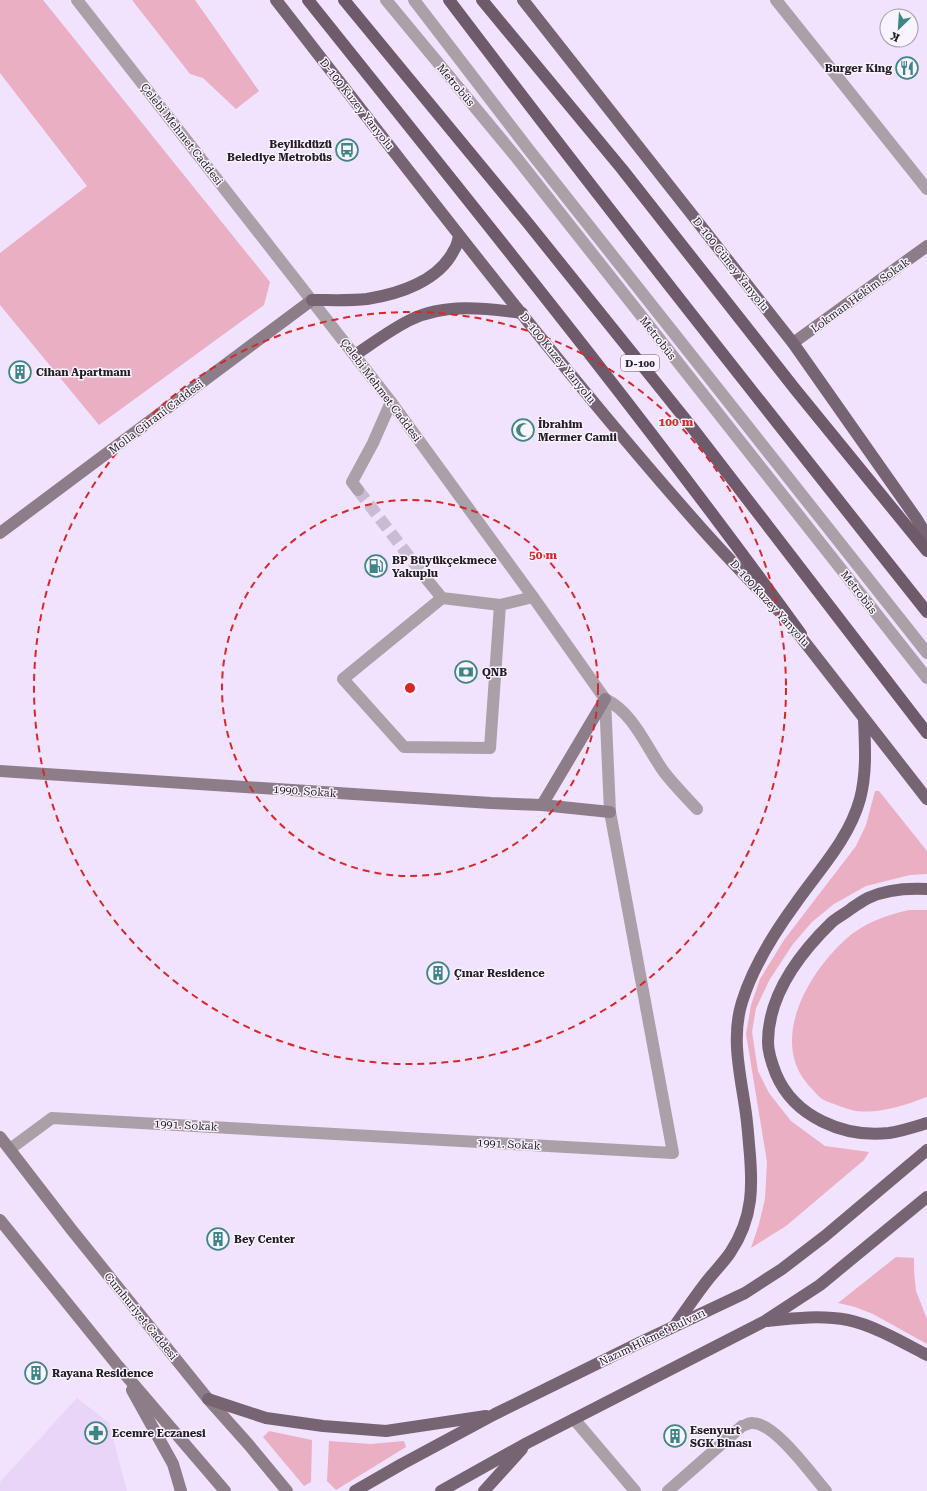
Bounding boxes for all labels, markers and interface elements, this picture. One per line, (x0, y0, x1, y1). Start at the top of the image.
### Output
north arrow (879, 8, 919, 48)
text: K (888, 29, 902, 44)
restaurant icon: Burger King (894, 55, 920, 81)
street label: D-100 Kuzey Yanyolu (317, 56, 396, 153)
street label: Metrobüs (434, 62, 477, 109)
place label: Burger King (825, 62, 892, 75)
street label: Çelebi Mehmet Caddesi (138, 81, 226, 188)
bus stop icon: Beylikdüzü Belediye Metrobüs (334, 137, 360, 163)
place label: Beylikdüzü Belediye Metrobüs (227, 138, 333, 164)
street label: D-100 Güney Yanyolu (690, 215, 771, 314)
street label: Lokman Hekim Sokak (809, 255, 912, 335)
street label: D-100 Kuzey Yanyolu (517, 311, 598, 406)
street label: Metrobüs (637, 314, 678, 362)
street label: Çelebi Mehmet Caddesi (338, 336, 424, 445)
road number: D-100 (621, 355, 659, 371)
building icon: Cihan Apartmanı (7, 359, 33, 385)
place label: Cihan Apartmanı (36, 366, 131, 379)
street label: Molla Gürani Caddesi (107, 377, 206, 457)
text: 100 m (659, 415, 694, 429)
mosque icon: İbrahim Mermer Camii (510, 417, 536, 443)
place label: İbrahim Mermer Camii (538, 417, 617, 444)
text: 50 m (529, 548, 557, 562)
fuel station icon: BP Büyükçekmece Yakuplu (363, 553, 389, 579)
place label: BP Büyükçekmece Yakuplu (392, 554, 497, 580)
street label: D-100 Kuzey Yanyolu (727, 557, 812, 650)
street label: Metrobüs (838, 568, 879, 616)
bank icon: QNB (453, 659, 479, 685)
place label: QNB (482, 666, 507, 679)
centre of rings (403, 681, 417, 695)
street label: 1990. Sokak (273, 783, 337, 800)
building icon: Çınar Residence (425, 960, 451, 986)
place label: Çınar Residence (454, 967, 545, 980)
street label: 1991. Sokak (154, 1117, 218, 1134)
street label: 1991. Sokak (477, 1136, 541, 1153)
building icon: Bey Center (205, 1226, 231, 1252)
place label: Bey Center (234, 1233, 295, 1246)
street label: Cumhuriyet Caddesi (101, 1270, 180, 1363)
street label: Nazım Hikmet Bulvarı (597, 1306, 708, 1369)
building icon: Rayana Residence (23, 1360, 49, 1386)
place label: Rayana Residence (52, 1367, 154, 1380)
pharmacy icon: Ecemre Eczanesi (83, 1420, 109, 1446)
building icon: Esenyurt SGK Binası (662, 1423, 688, 1449)
place label: Esenyurt SGK Binası (690, 1424, 752, 1450)
place label: Ecemre Eczanesi (112, 1427, 206, 1440)

